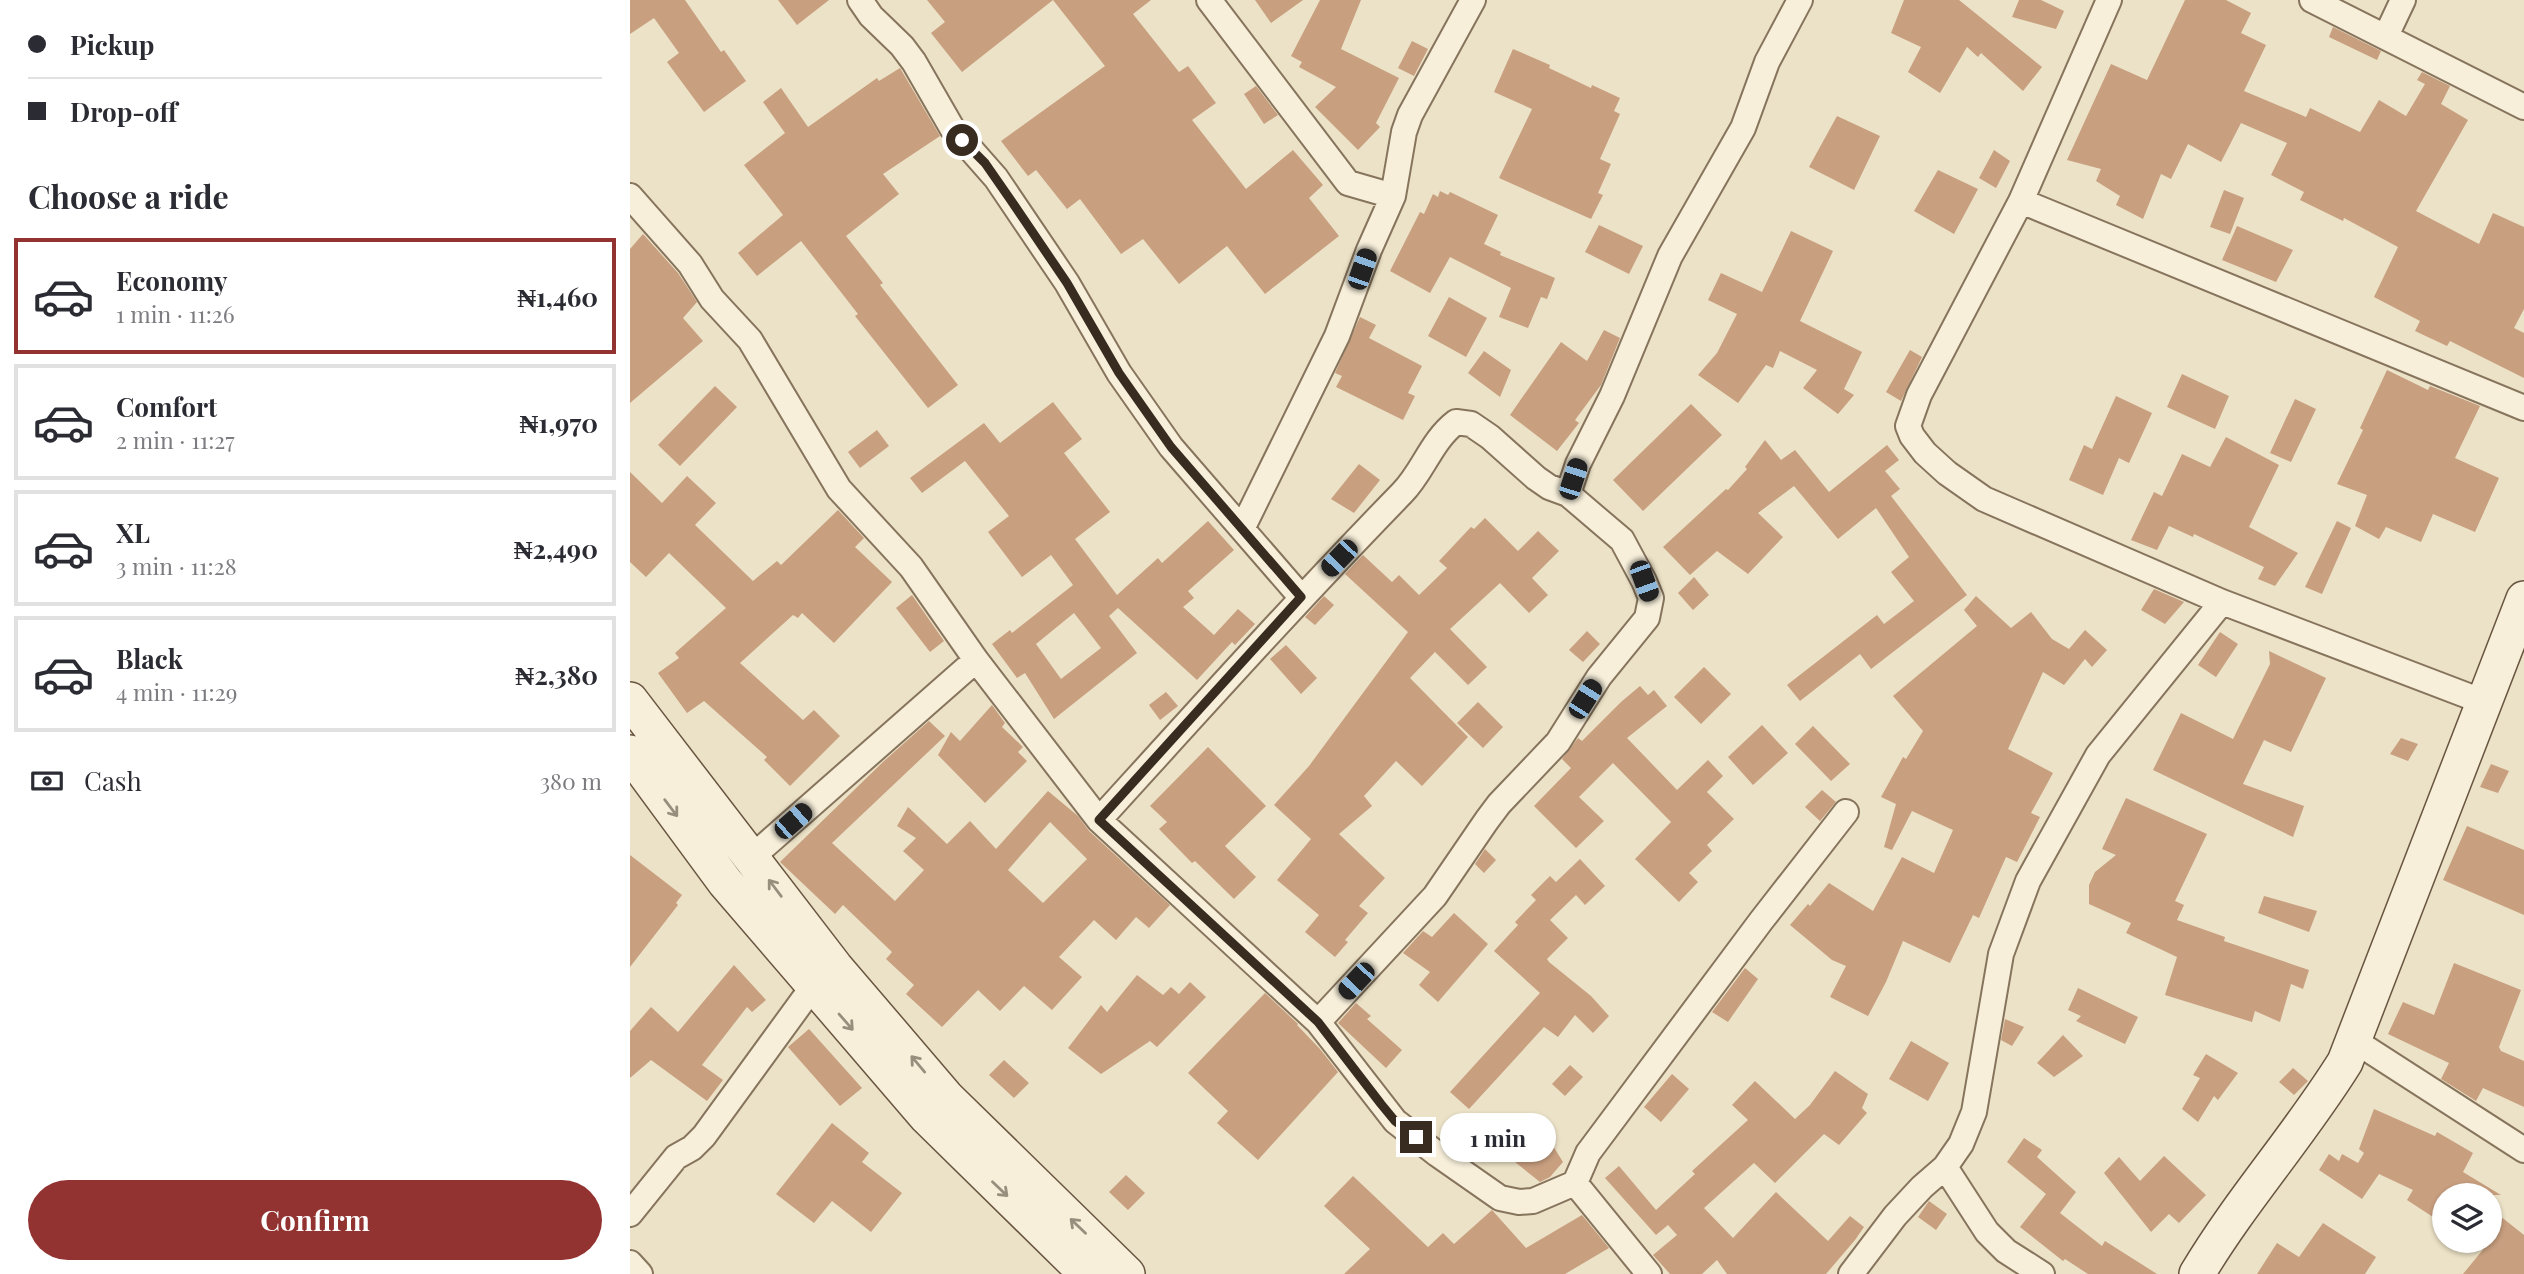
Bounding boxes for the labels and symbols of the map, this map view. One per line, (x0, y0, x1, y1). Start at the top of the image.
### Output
route start (946, 124, 978, 156)
car (1346, 246, 1379, 292)
car (1557, 456, 1590, 502)
car (1317, 536, 1362, 580)
car (1627, 558, 1662, 604)
car (1565, 676, 1606, 722)
one-way arrow (663, 798, 678, 817)
car (771, 799, 816, 843)
one-way arrow (768, 879, 783, 897)
car (1334, 958, 1379, 1004)
one-way arrow (838, 1013, 854, 1031)
one-way arrow (911, 1056, 926, 1074)
callout: 1 min (1440, 1112, 1556, 1162)
route end (1400, 1121, 1432, 1153)
one-way arrow (991, 1180, 1008, 1197)
one-way arrow (1070, 1218, 1087, 1235)

